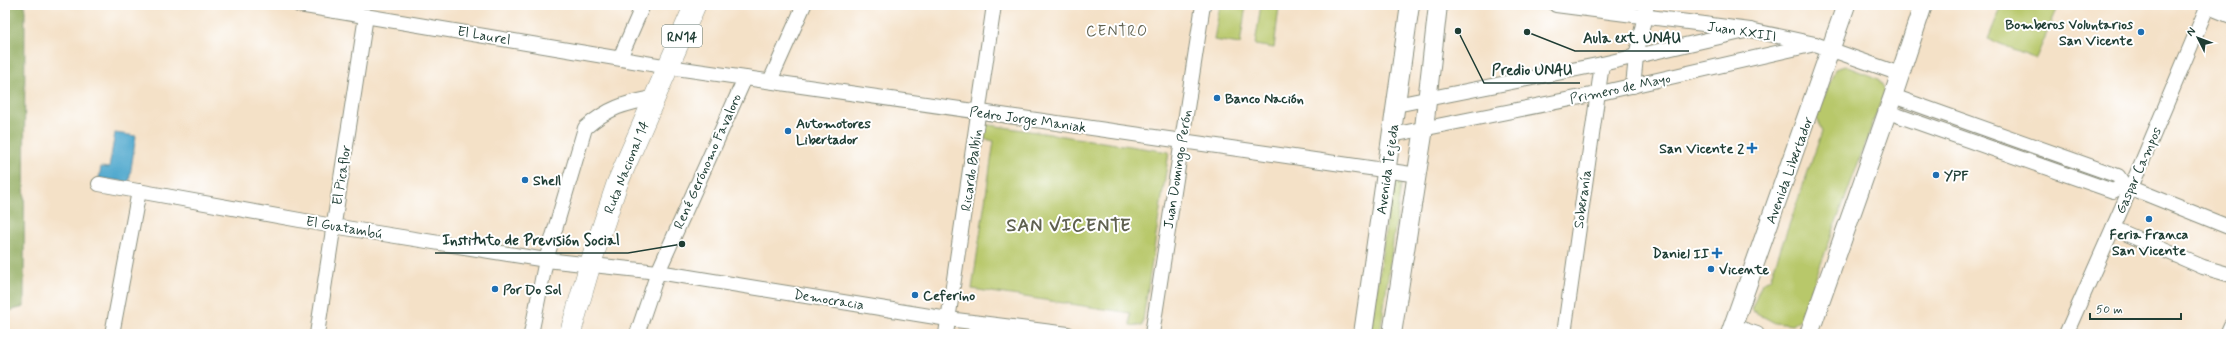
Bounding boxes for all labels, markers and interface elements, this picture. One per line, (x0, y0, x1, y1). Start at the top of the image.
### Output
place label: Bomberos Voluntarios San Vicente (2005, 16, 2134, 50)
street label: Juan XXIII (1706, 18, 1778, 46)
north arrow (2178, 18, 2218, 58)
street label: El Laurel (456, 22, 512, 50)
district label: CENTRO (1086, 22, 1148, 42)
callout: Aula ext. UNAU (1575, 24, 1689, 51)
road number: RN14 (662, 25, 702, 47)
text: N (2184, 25, 2199, 39)
marker: Bomberos Voluntarios San Vicente (2136, 27, 2146, 37)
text: Aula ext. UNAU (1583, 29, 1681, 49)
callout: Predio UNAU (1484, 56, 1580, 83)
text: Predio UNAU (1492, 61, 1572, 81)
street label: Primero de Mayo (1568, 70, 1672, 108)
place label: Banco Nación (1225, 90, 1304, 108)
street label: René Gerónomo Favaloro (670, 91, 746, 232)
marker: Banco Nación (1212, 93, 1222, 103)
street label: Pedro Jorge Maniak (968, 103, 1087, 138)
street label: Juan Domingo Perón (1160, 108, 1197, 230)
street label: Avenida Libertador (1762, 114, 1818, 227)
place label: Automotores Libertador (796, 115, 871, 149)
street label: Ruta Nacional 14 (600, 118, 654, 217)
street label: Avenida Tejeda (1373, 122, 1403, 216)
street label: Gaspar Campos (2112, 124, 2166, 217)
marker: Automotores Libertador (783, 126, 793, 136)
street label: Ricardo Balbín (957, 128, 987, 212)
place label: San Vicente 2 (1659, 140, 1744, 158)
marker: San Vicente 2 (1747, 143, 1757, 153)
street label: El Picaflor (328, 144, 356, 207)
place label: YPF (1944, 167, 1969, 185)
street label: Soberanía (1570, 169, 1596, 230)
marker: YPF (1931, 170, 1941, 180)
place label: Shell (533, 172, 561, 190)
marker: Shell (520, 175, 530, 185)
street label: El Guatambú (305, 212, 383, 244)
district label: SAN VICENTE (1007, 214, 1131, 238)
marker: Feria Franca San Vicente (2144, 214, 2154, 224)
callout: Instituto de Previsión Social (435, 226, 628, 253)
place label: Feria Franca San Vicente (2110, 226, 2189, 260)
text: Instituto de Previsión Social (442, 231, 620, 251)
place label: Daniel II (1652, 245, 1710, 263)
marker: Daniel II (1712, 248, 1722, 258)
place label: Vicente (1719, 261, 1769, 279)
marker: Vicente (1706, 264, 1716, 274)
place label: Por Do Sol (503, 281, 562, 299)
marker: Por Do Sol (490, 284, 500, 294)
street label: Democracia (792, 286, 865, 314)
place label: Ceferino (923, 287, 975, 305)
marker: Ceferino (910, 290, 920, 300)
scale bar (2090, 295, 2181, 321)
text: 50 m (2096, 302, 2123, 318)

